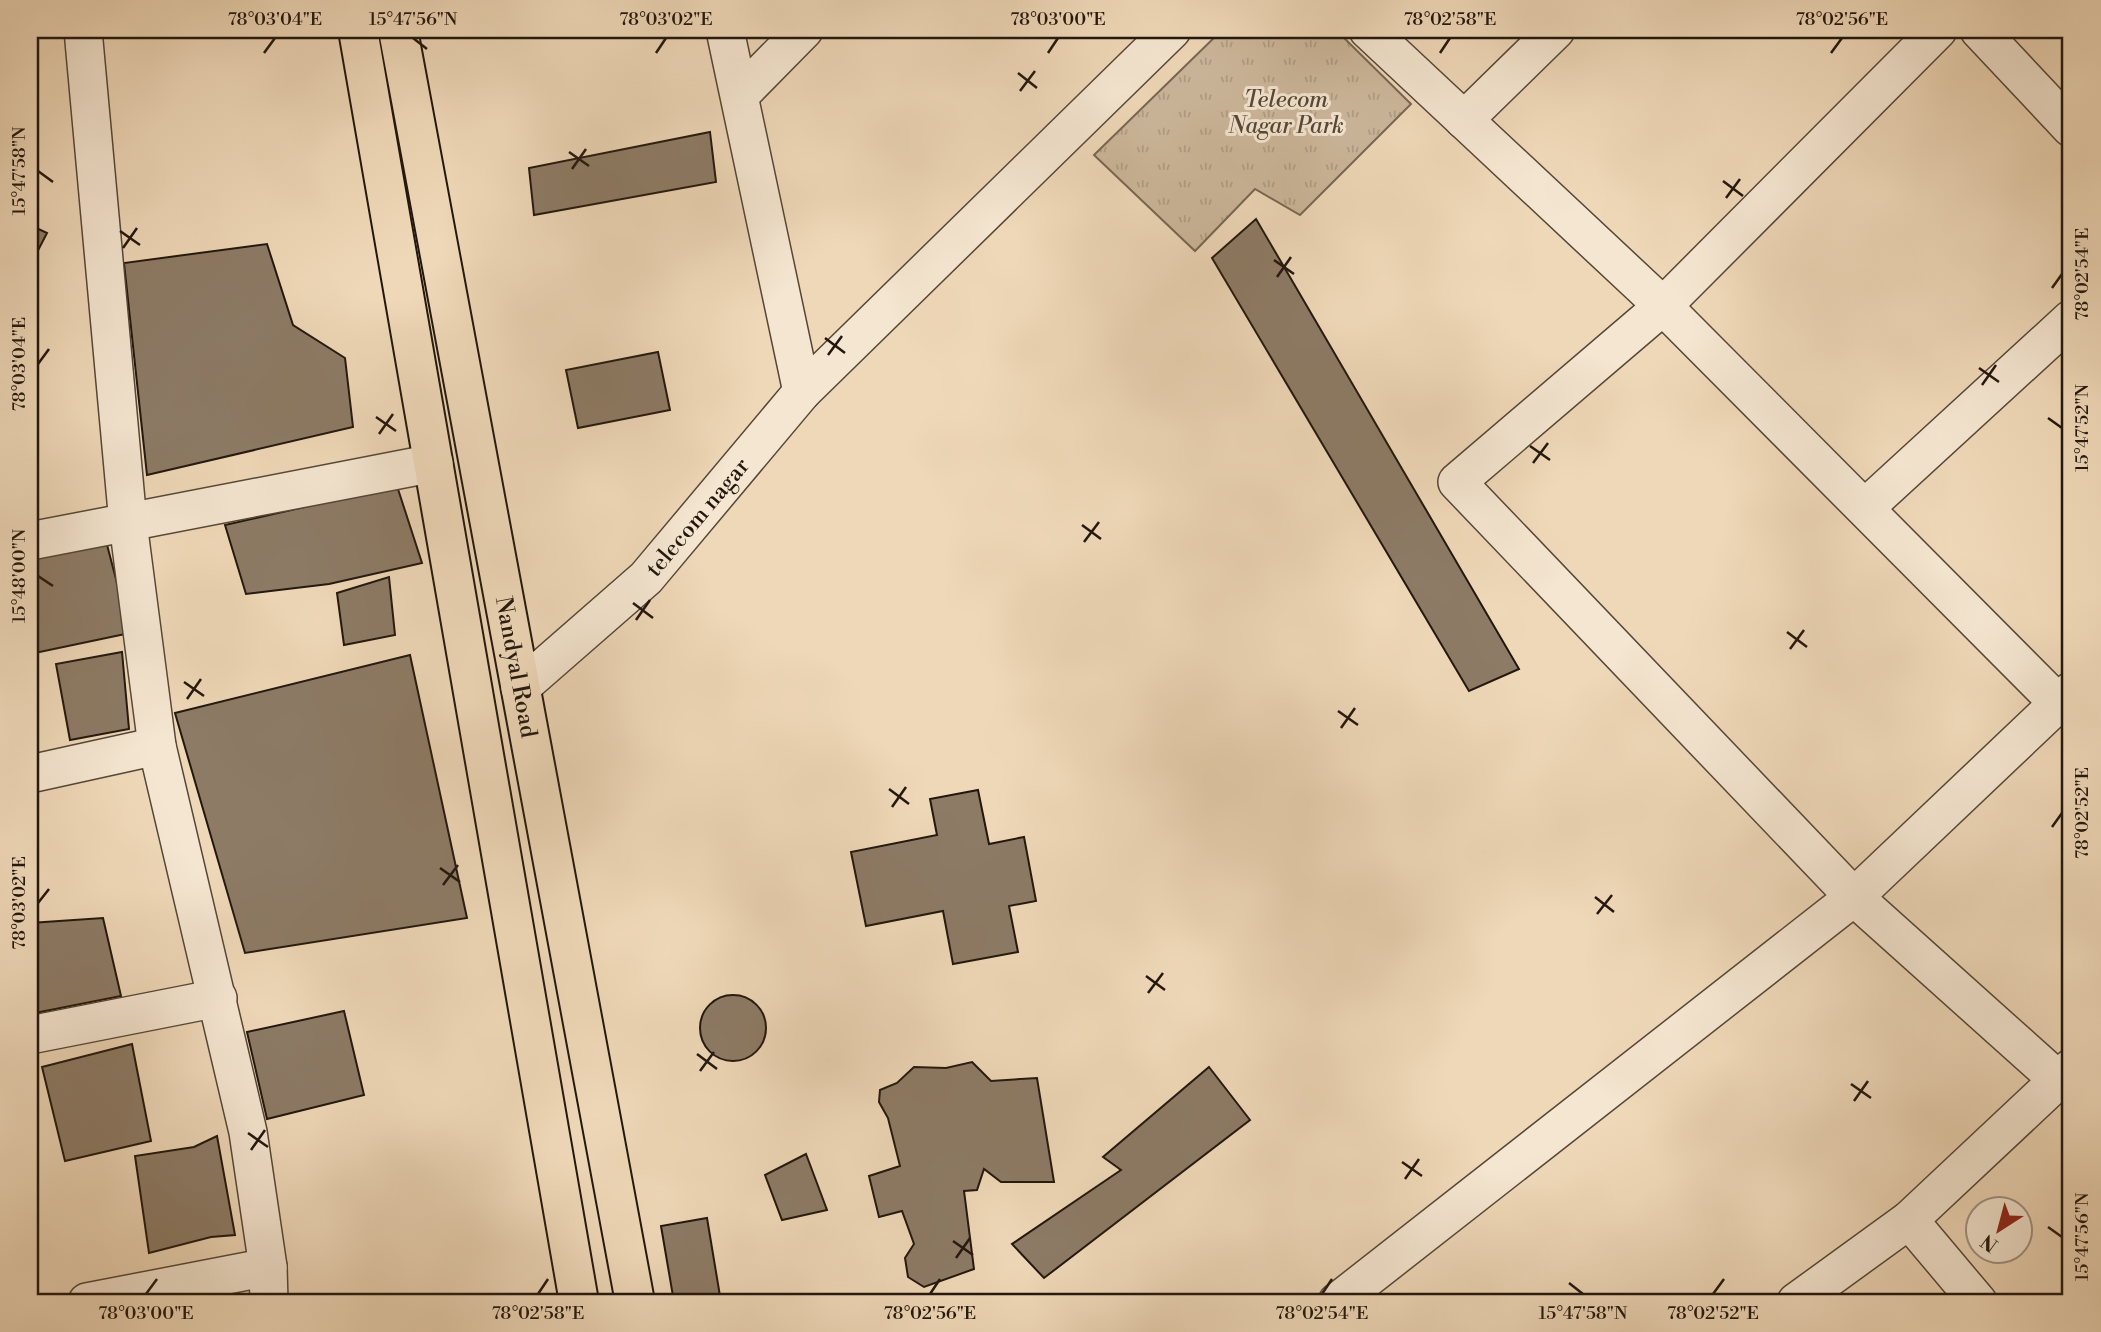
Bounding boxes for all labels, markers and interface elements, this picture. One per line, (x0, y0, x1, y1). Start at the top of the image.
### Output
text: 78°03'04"E (228, 8, 322, 31)
text: 15°47'56"N (369, 8, 458, 31)
text: 78°03'02"E (619, 8, 713, 31)
text: 78°03'00"E (1010, 8, 1106, 31)
text: 78°02'58"E (1404, 8, 1496, 31)
text: 78°02'56"E (1796, 8, 1888, 31)
park label: Telecom Nagar Park (1227, 86, 1344, 140)
text: 15°47'58"N (8, 126, 31, 215)
text: 78°02'54"E (2071, 228, 2094, 320)
text: 78°03'04"E (8, 317, 31, 411)
text: 15°47'52"N (2071, 383, 2094, 472)
street label: telecom nagar (640, 452, 756, 583)
text: 15°48'00"N (8, 528, 31, 623)
street label: Nandyal Road (489, 594, 543, 740)
text: 78°02'52"E (2071, 767, 2094, 859)
text: 78°03'02"E (8, 856, 31, 950)
text: 15°47'56"N (2071, 1192, 2094, 1281)
north arrow (1965, 1196, 2035, 1266)
text: N (1976, 1229, 2003, 1257)
text: 78°03'00"E (98, 1302, 194, 1325)
text: 78°02'58"E (492, 1302, 584, 1325)
text: 78°02'56"E (884, 1302, 976, 1325)
text: 78°02'54"E (1276, 1302, 1368, 1325)
text: 15°47'58"N (1539, 1302, 1628, 1325)
text: 78°02'52"E (1667, 1302, 1759, 1325)

